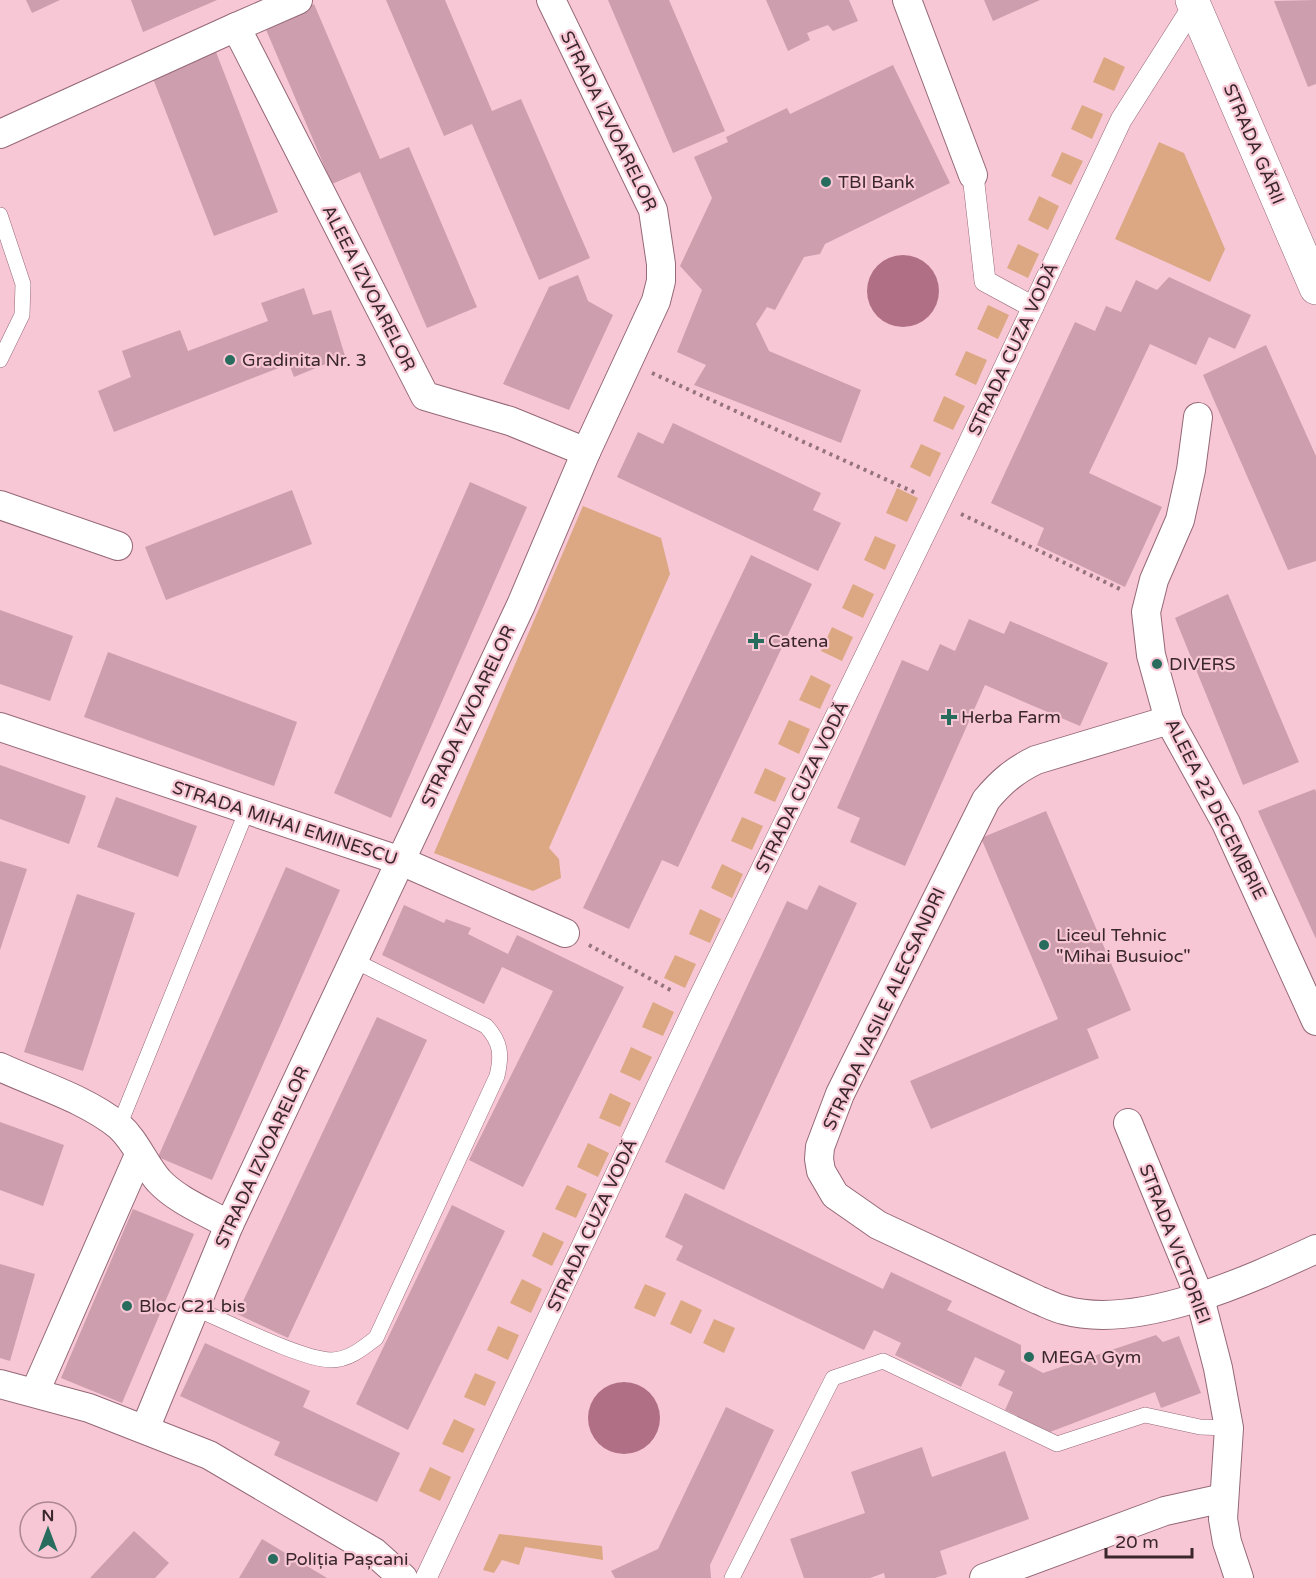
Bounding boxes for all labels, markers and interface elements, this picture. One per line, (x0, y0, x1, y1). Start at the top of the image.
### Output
street label: STRADA IZVOARELOR (556, 27, 662, 215)
street label: STRADA GĂRII (1219, 80, 1289, 208)
place label: TBI Bank (838, 171, 915, 193)
marker: TBI Bank (819, 175, 833, 189)
street label: ALEEA IZVOARELOR (318, 201, 420, 375)
street label: STRADA CUZA VODĂ (963, 259, 1063, 439)
place label: Gradinita Nr. 3 (242, 349, 367, 371)
marker: Gradinita Nr. 3 (223, 353, 237, 367)
street label: STRADA IZVOARELOR (416, 622, 520, 810)
place label: Catena (768, 630, 828, 652)
marker: Catena (749, 634, 763, 648)
place label: DIVERS (1169, 653, 1236, 675)
marker: DIVERS (1150, 657, 1164, 671)
street label: STRADA CUZA VODĂ (751, 698, 853, 876)
place label: Herba Farm (961, 706, 1061, 728)
marker: Herba Farm (942, 710, 956, 724)
street label: ALEEA 22 DECEMBRIE (1161, 715, 1271, 903)
street label: STRADA MIHAI EMINESCU (170, 776, 400, 870)
street label: STRADA VASILE ALECSANDRI (818, 884, 950, 1134)
place label: Liceul Tehnic "Mihai Busuioc" (1056, 924, 1191, 967)
marker: Liceul Tehnic "Mihai Busuioc" (1037, 938, 1051, 952)
street label: STRADA IZVOARELOR (210, 1063, 314, 1251)
street label: STRADA CUZA VODĂ (542, 1135, 642, 1315)
street label: STRADA VICTORIEI (1134, 1161, 1216, 1327)
place label: Bloc C21 bis (139, 1295, 245, 1317)
marker: Bloc C21 bis (120, 1299, 134, 1313)
place label: MEGA Gym (1041, 1346, 1141, 1368)
marker: MEGA Gym (1022, 1350, 1036, 1364)
north arrow (18, 1500, 78, 1560)
text: N (42, 1506, 54, 1526)
scale bar (1106, 1521, 1192, 1559)
text: 20 m (1115, 1531, 1159, 1553)
place label: Poliția Pașcani (285, 1548, 408, 1570)
marker: Poliția Pașcani (266, 1552, 280, 1566)

